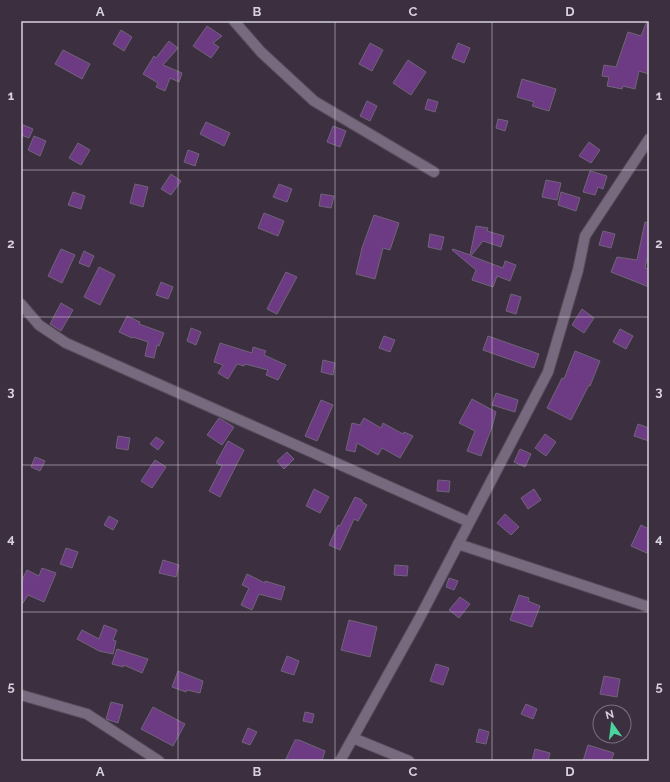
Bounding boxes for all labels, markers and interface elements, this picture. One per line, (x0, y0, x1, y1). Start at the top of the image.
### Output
text: A (96, 4, 105, 19)
text: B (253, 4, 262, 19)
text: C (409, 4, 418, 19)
text: D (565, 4, 575, 19)
text: 1 (8, 88, 15, 103)
text: 1 (656, 88, 663, 103)
text: 2 (7, 236, 15, 251)
text: 2 (655, 236, 663, 251)
text: 3 (7, 384, 15, 399)
text: 3 (655, 384, 663, 399)
text: 4 (7, 531, 15, 546)
text: 4 (655, 531, 663, 546)
text: 5 (7, 679, 15, 694)
text: 5 (655, 679, 663, 694)
north arrow (592, 704, 632, 744)
text: N (604, 707, 615, 722)
text: A (96, 764, 105, 779)
text: B (253, 764, 262, 779)
text: C (409, 764, 418, 779)
text: D (565, 764, 575, 779)

